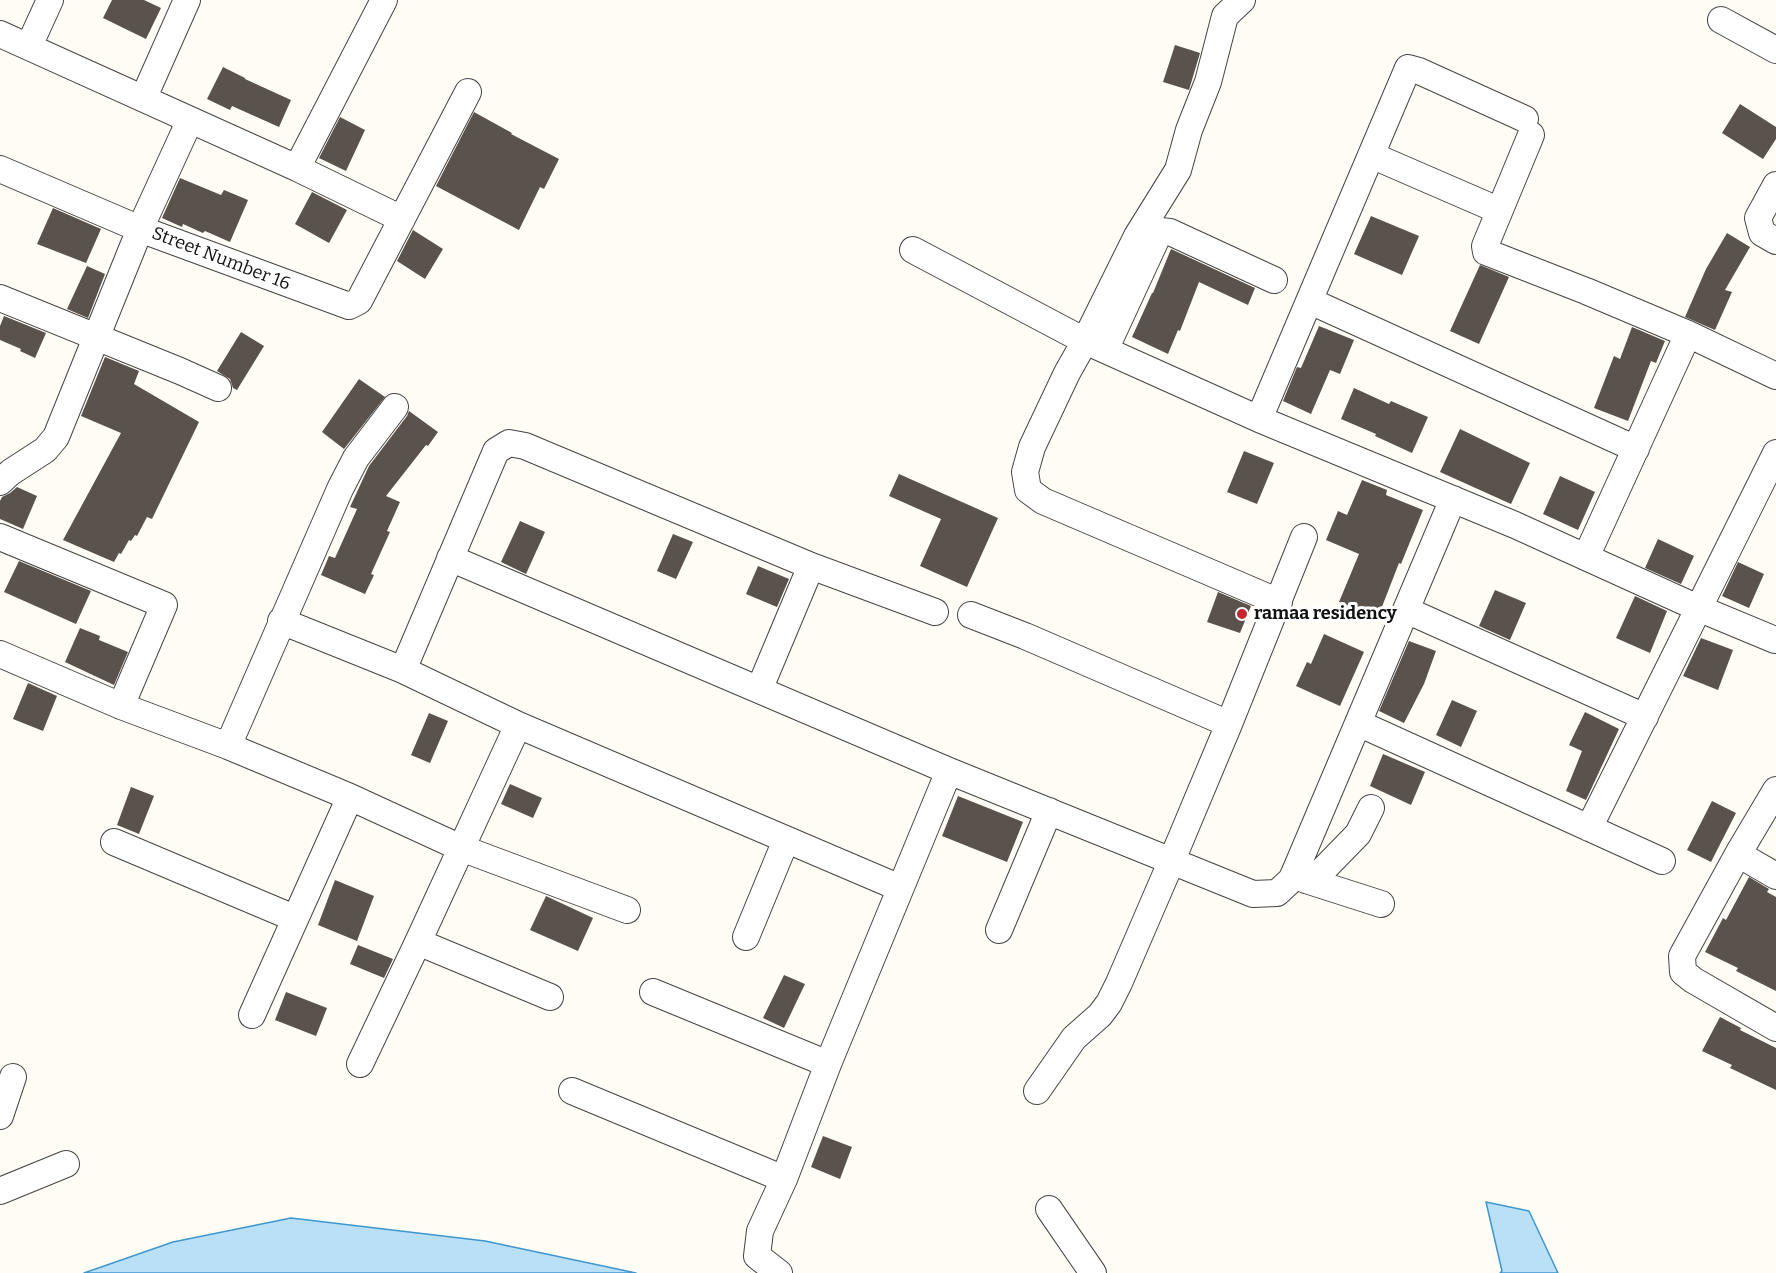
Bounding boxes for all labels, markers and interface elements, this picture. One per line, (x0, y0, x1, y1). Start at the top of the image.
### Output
street label: Street Number 16 (149, 223, 293, 295)
place label: ramaa residency (1254, 603, 1397, 625)
marker: ramaa residency (1235, 607, 1249, 621)

